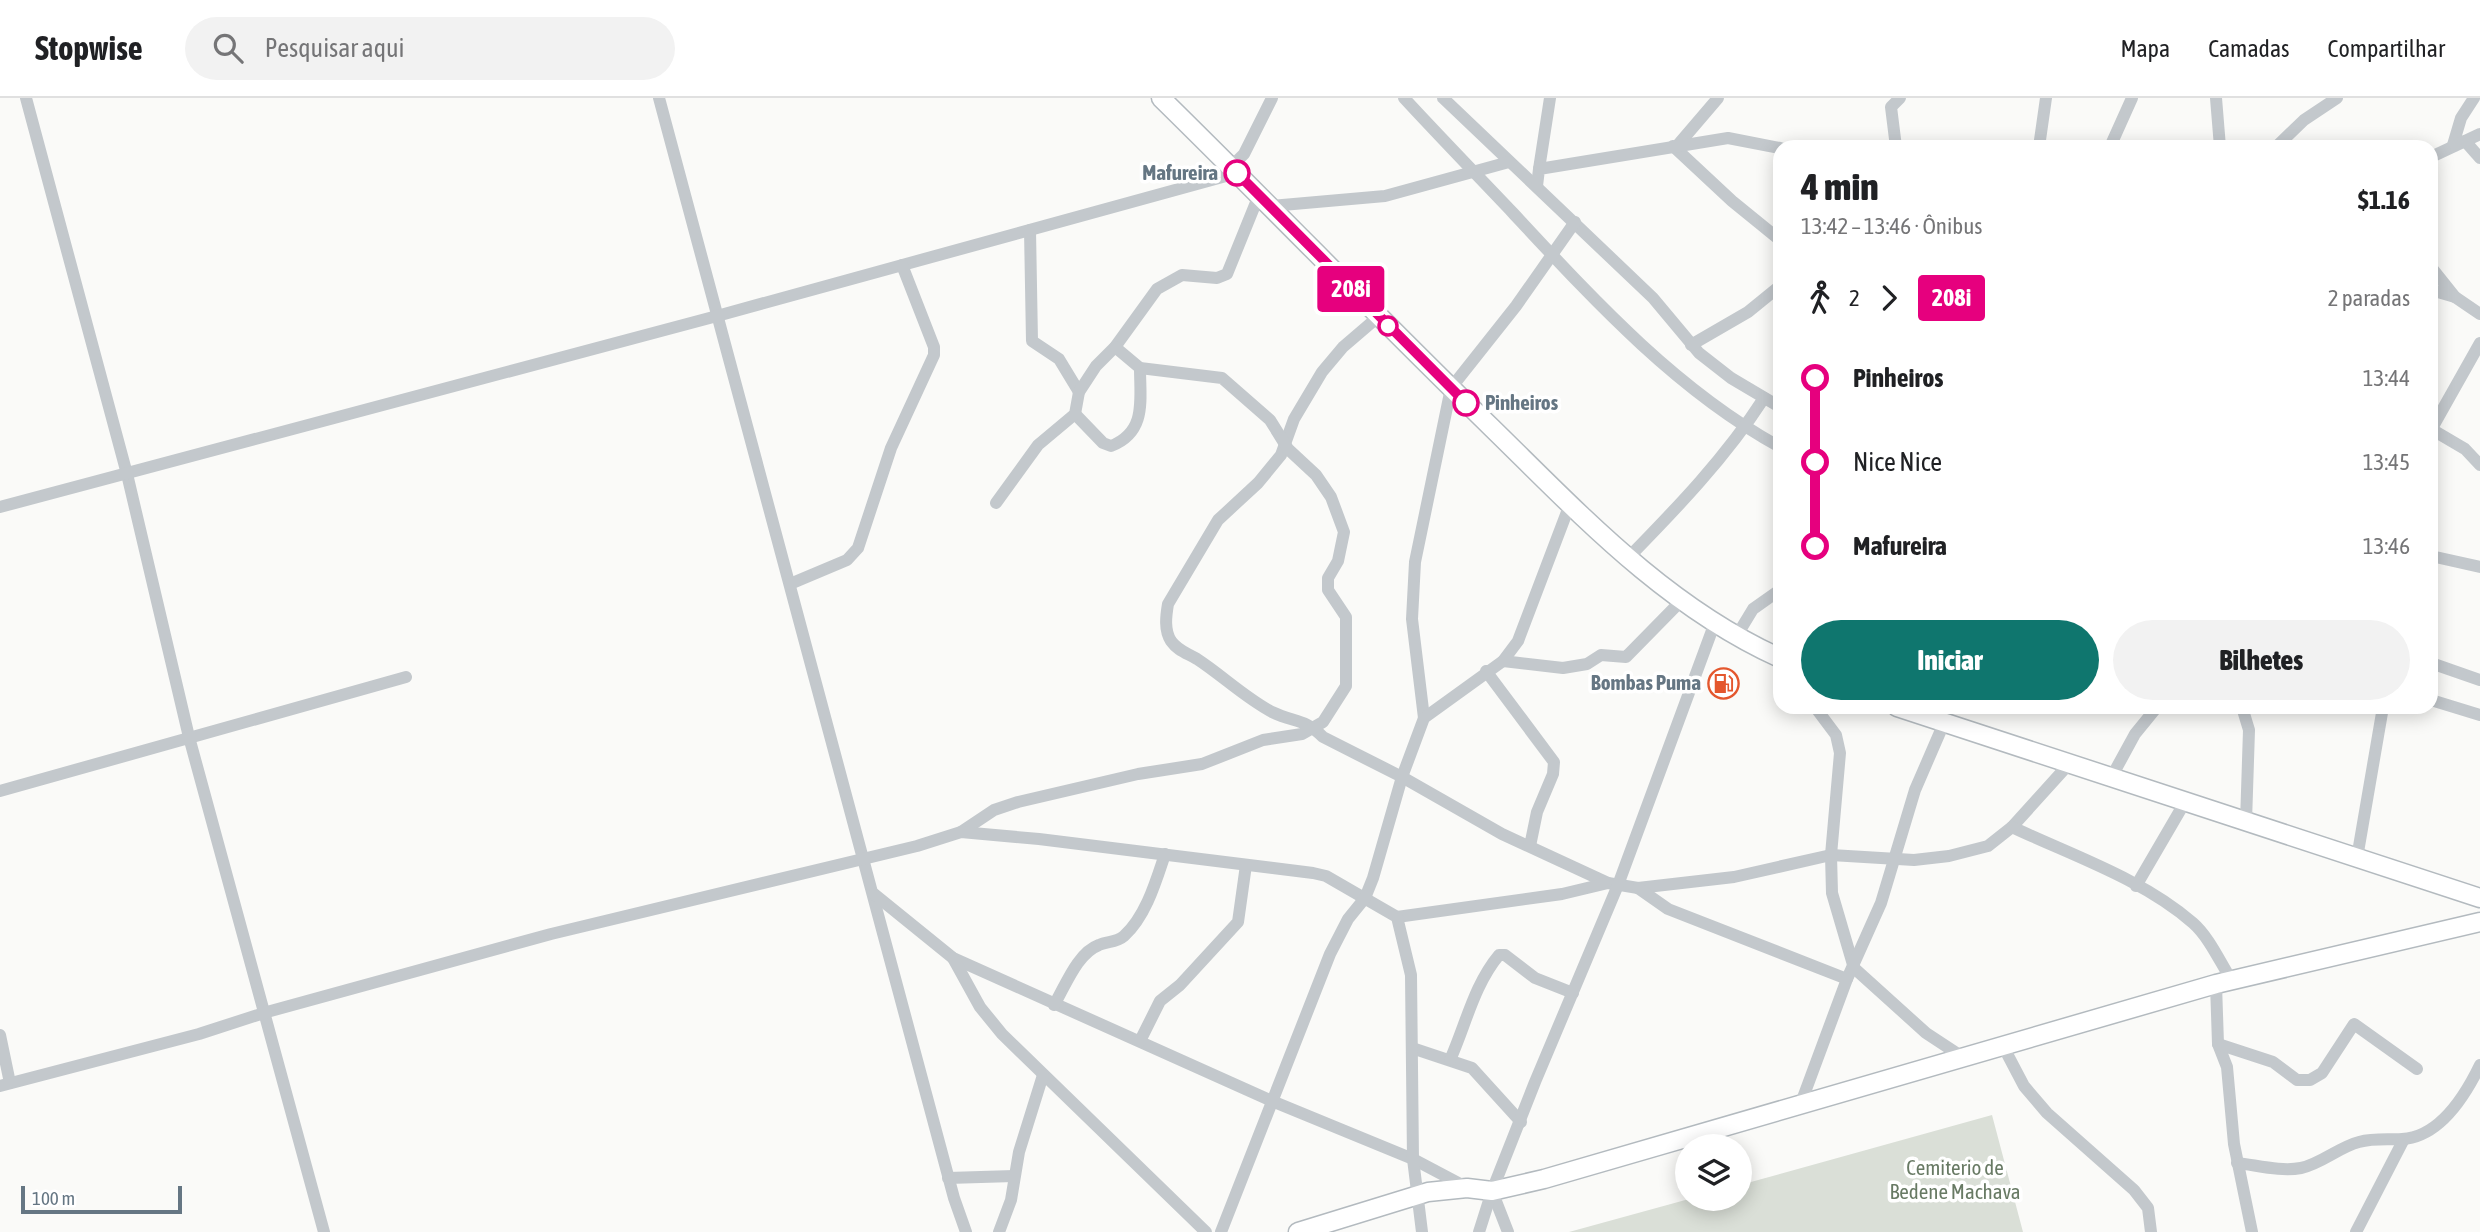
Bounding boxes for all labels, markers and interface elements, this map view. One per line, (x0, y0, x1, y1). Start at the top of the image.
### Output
search box (185, 17, 675, 80)
text: Stopwise (35, 29, 143, 67)
icon: search (209, 29, 247, 67)
text: Pesquisar aqui (265, 33, 405, 63)
text: Mapa (2120, 35, 2170, 62)
text: Camadas (2208, 35, 2290, 62)
text: Compartilhar (2328, 35, 2445, 62)
place label: Mafureira (1142, 160, 1218, 184)
marker: Mafureira (1224, 160, 1250, 186)
text: 4 min (1801, 165, 1879, 208)
text: $1.16 (2358, 185, 2410, 215)
text: 13:42 – 13:46 · Ônibus (1801, 213, 1982, 239)
line badge: 208i (1302, 266, 1400, 312)
text: 208i (1331, 275, 1371, 302)
icon: walk (1801, 279, 1839, 317)
icon: forward (1870, 279, 1908, 317)
text: 208i (1932, 284, 1971, 311)
text: 2 (1849, 285, 1860, 311)
text: 2 paradas (2328, 285, 2410, 311)
unlabelled marker (1378, 316, 1398, 336)
text: Pinheiros (1853, 363, 1944, 393)
text: 13:44 (2363, 365, 2410, 391)
marker: Pinheiros (1453, 390, 1479, 416)
place label: Pinheiros (1485, 390, 1559, 414)
text: Nice Nice (1853, 447, 1942, 477)
text: 13:45 (2363, 449, 2410, 475)
text: Mafureira (1853, 531, 1947, 561)
text: 13:46 (2363, 533, 2410, 559)
button: Iniciar (1801, 620, 2099, 700)
button: Bilhetes (2113, 620, 2410, 700)
fuel station icon: Bombas Puma (1707, 666, 1741, 700)
place label: Bombas Puma (1591, 670, 1701, 694)
map controls (1675, 1134, 1752, 1211)
button: layers (1675, 1134, 1752, 1211)
park label: Cemiterio de Bedene Machava (1889, 1155, 2021, 1203)
scale bar (21, 1183, 182, 1215)
text: 100 m (32, 1187, 75, 1209)

